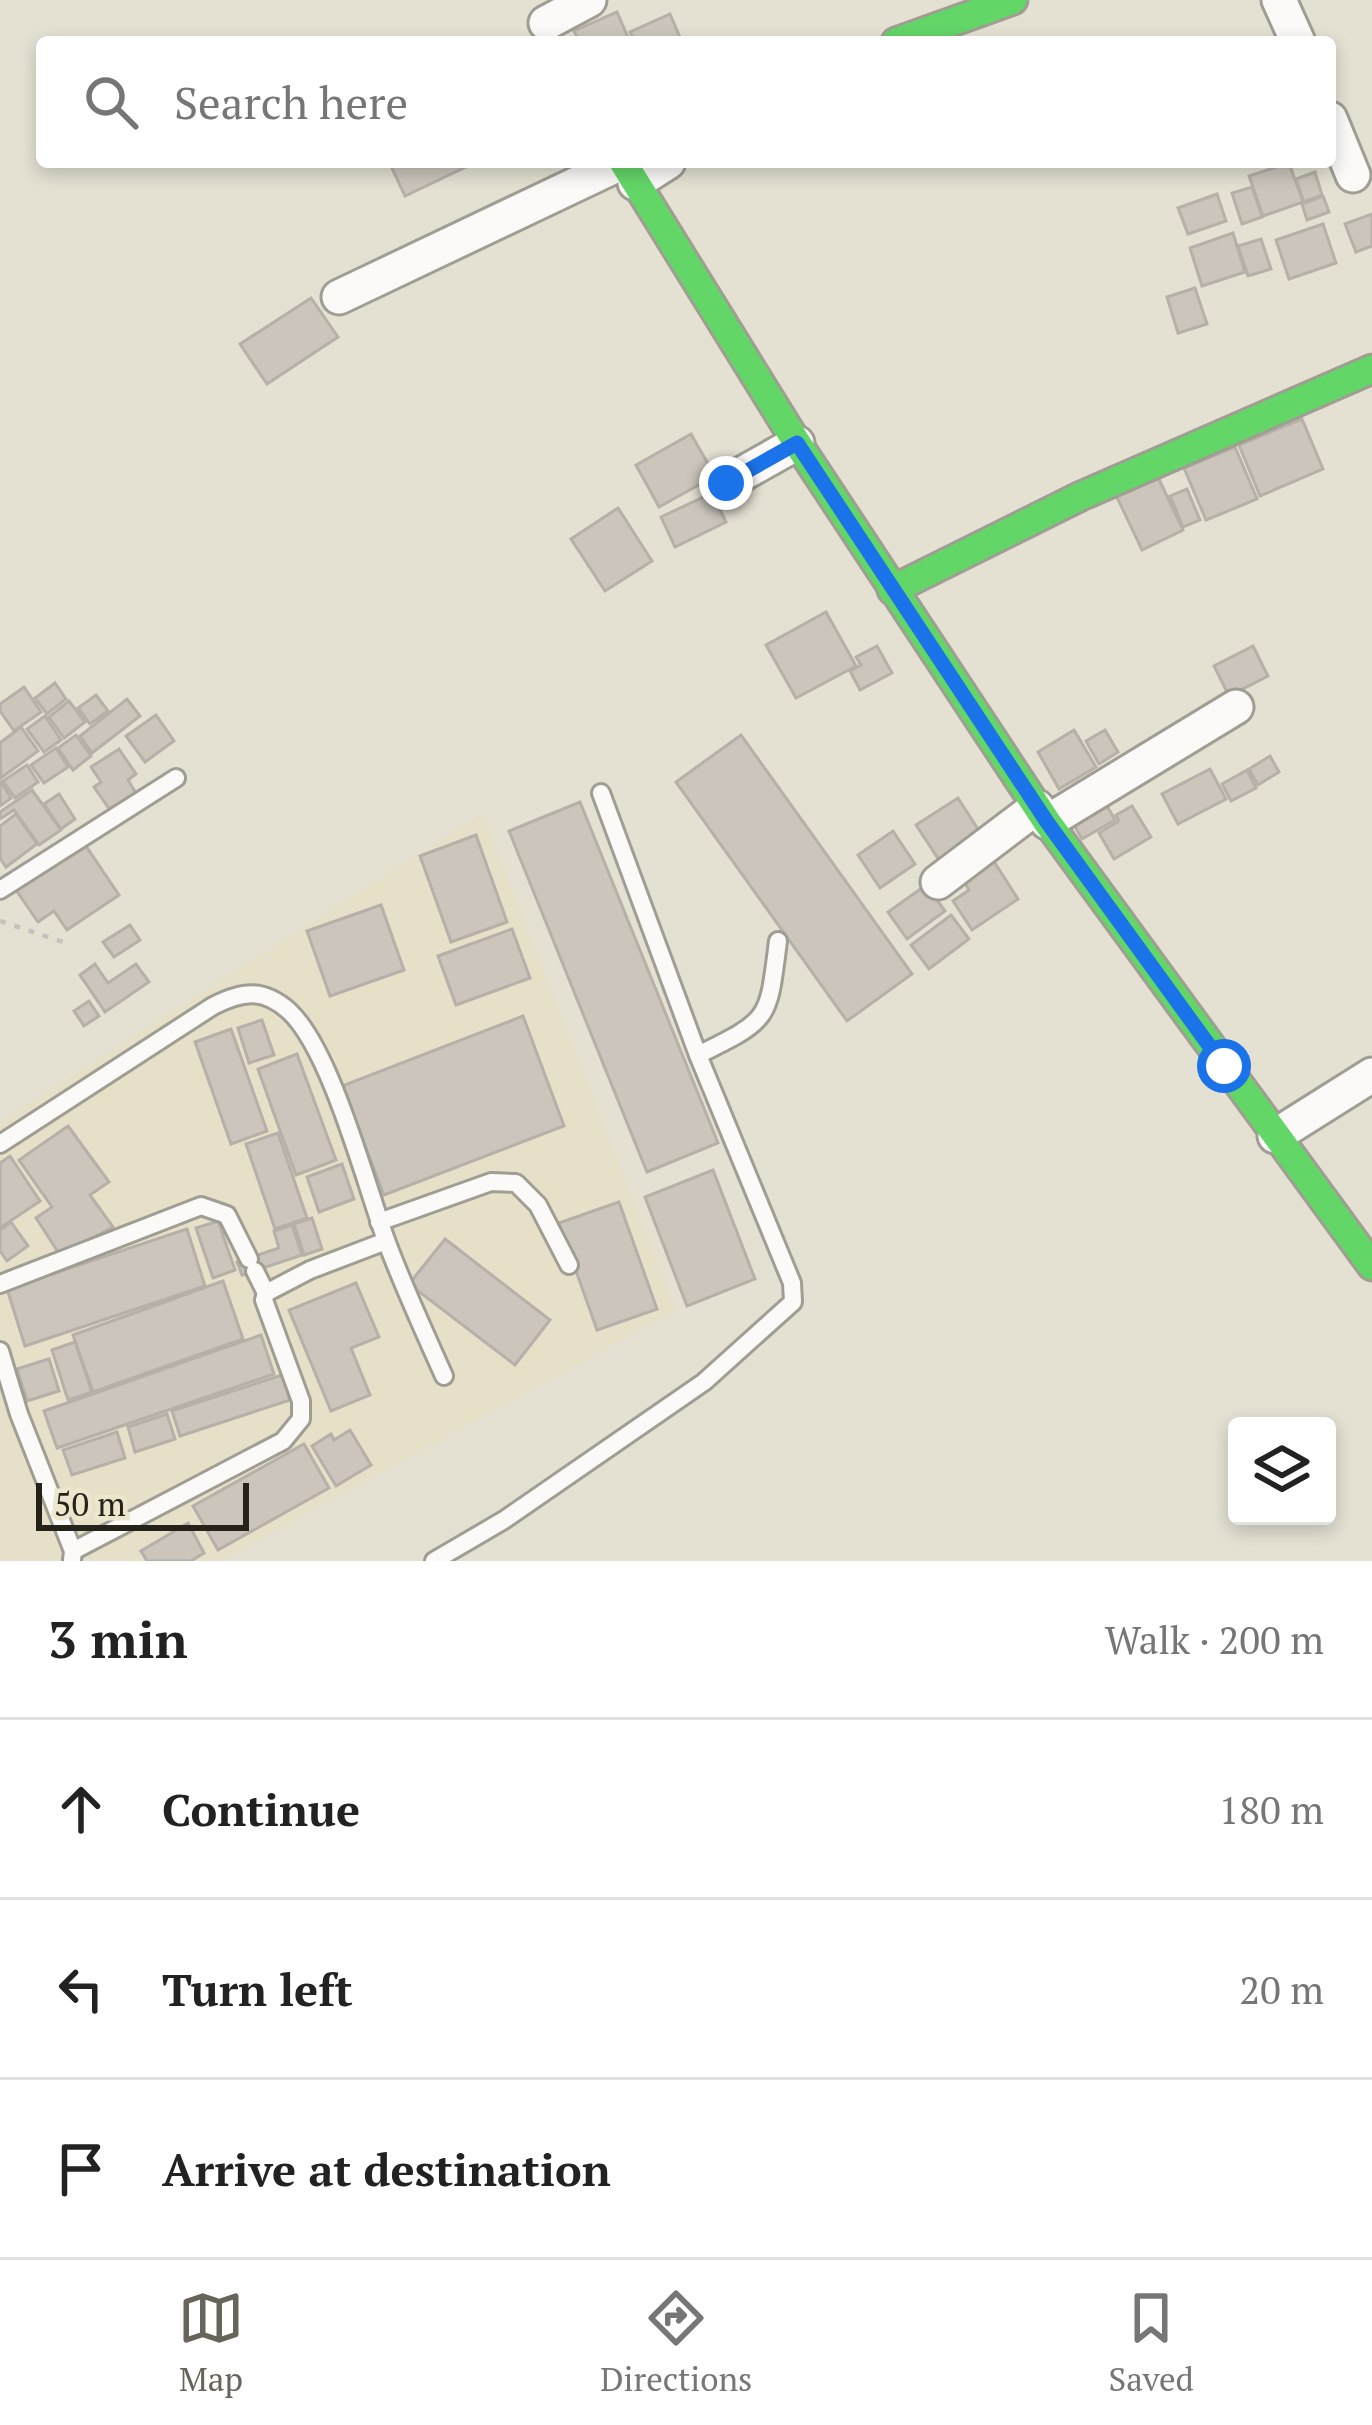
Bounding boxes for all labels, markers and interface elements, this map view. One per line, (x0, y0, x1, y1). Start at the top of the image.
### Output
search box (36, 36, 1336, 168)
icon: search (78, 69, 144, 135)
text: Search here (174, 72, 408, 132)
route end (699, 456, 753, 510)
route start (1197, 1039, 1251, 1093)
map controls (1228, 1417, 1336, 1525)
button: layers (1228, 1417, 1336, 1525)
scale bar (36, 1477, 249, 1530)
text: 50 m (54, 1482, 126, 1525)
text: 3 min (48, 1605, 188, 1673)
text: Walk · 200 m (1105, 1613, 1324, 1665)
icon: ahead (48, 1776, 114, 1842)
text: Continue (162, 1779, 360, 1839)
text: 180 m (1219, 1783, 1324, 1835)
icon: left (48, 1956, 114, 2022)
text: Turn left (162, 1959, 353, 2019)
text: 20 m (1239, 1963, 1324, 2015)
icon: arrive (48, 2136, 114, 2202)
text: Arrive at destination (162, 2139, 611, 2199)
tab: Map (178, 2285, 244, 2400)
tab: Directions (600, 2285, 752, 2400)
tab: Saved (1109, 2285, 1194, 2400)

